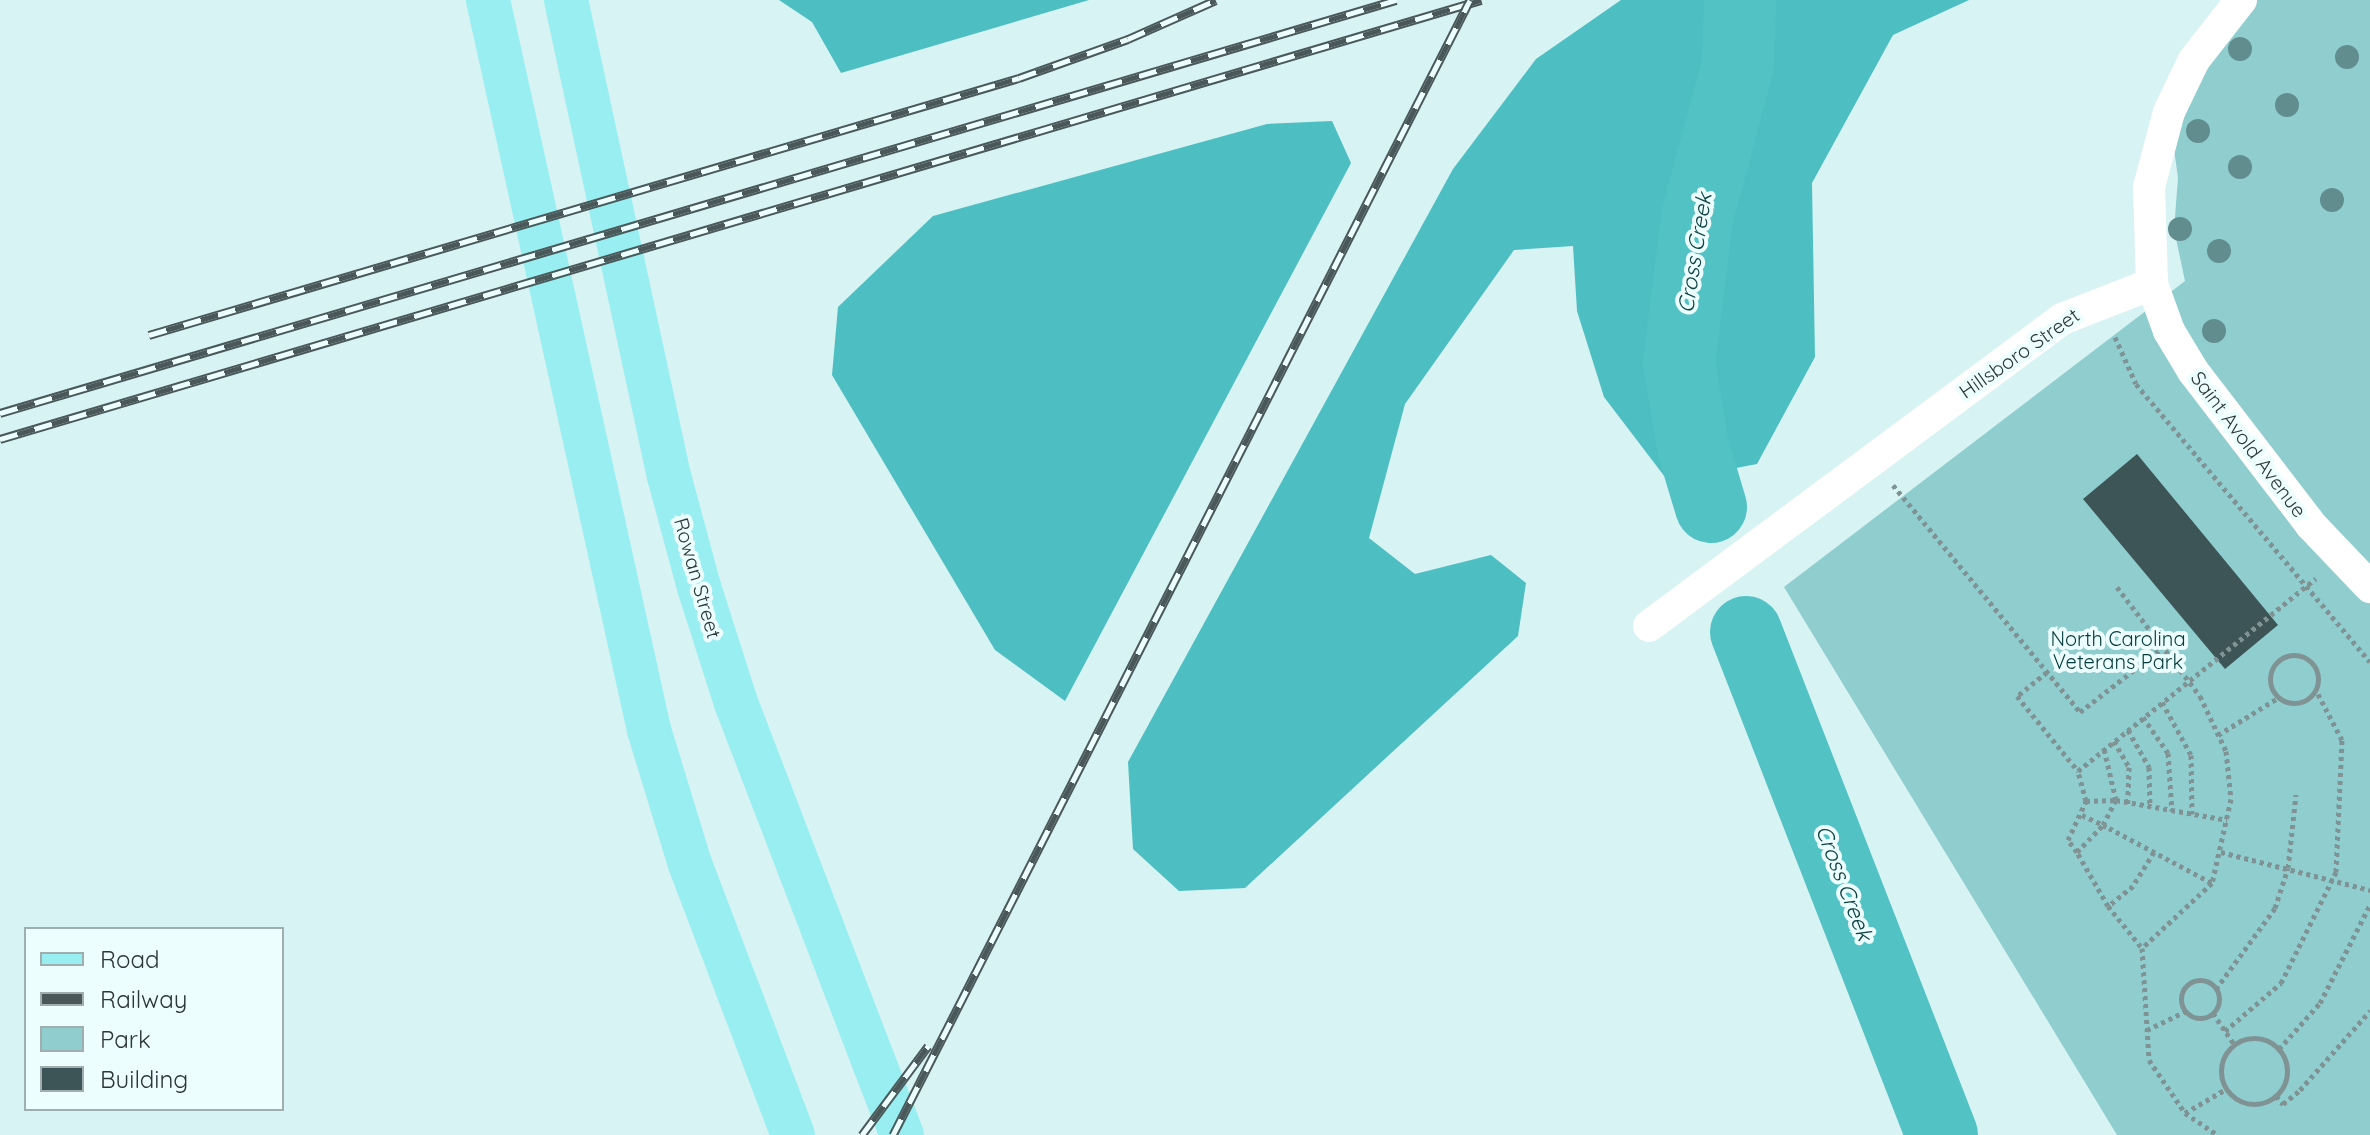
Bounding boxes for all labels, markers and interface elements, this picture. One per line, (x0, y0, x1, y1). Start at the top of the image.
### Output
water label: Cross Creek (1672, 191, 1718, 315)
street label: Hillsboro Street (1954, 303, 2084, 403)
street label: Saint Avold Avenue (2186, 366, 2312, 522)
street label: Rowan Street (669, 515, 727, 641)
park label: North Carolina Veterans Park (2050, 627, 2186, 674)
water label: Cross Creek (1810, 822, 1878, 944)
legend (24, 927, 284, 1111)
text: Road (100, 944, 160, 974)
text: Railway (100, 984, 187, 1014)
text: Park (100, 1024, 151, 1054)
text: Building (100, 1064, 188, 1094)

